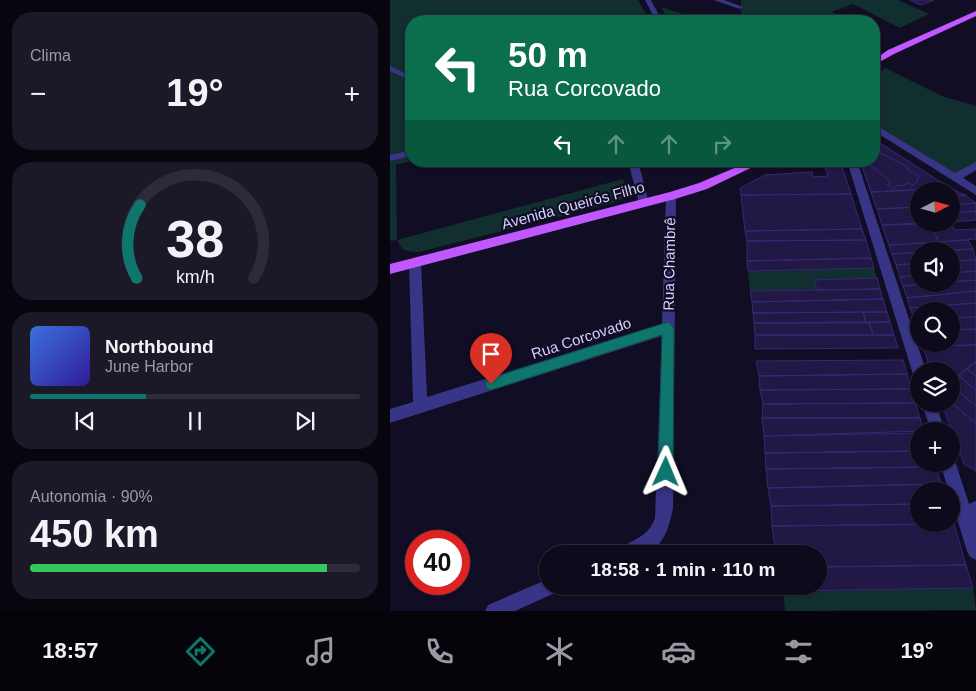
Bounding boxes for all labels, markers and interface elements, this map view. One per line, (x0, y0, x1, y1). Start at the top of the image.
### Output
icon: left (425, 35, 490, 100)
text: 50 m (508, 35, 588, 74)
text: Clima (30, 47, 71, 64)
text: 19° (166, 72, 224, 114)
text: Rua Corcovado (508, 76, 661, 101)
text: − (30, 78, 46, 109)
text: + (344, 78, 360, 109)
icon: left (549, 130, 577, 158)
icon: ahead (602, 130, 630, 158)
icon: ahead (655, 130, 683, 158)
icon: right (708, 130, 736, 158)
street label: Avenida Queirós Filho (500, 178, 646, 232)
north arrow (910, 182, 960, 232)
map controls (910, 182, 960, 532)
text: 38 (166, 210, 224, 268)
street label: Rua Chambrê (660, 217, 678, 311)
button: sound (910, 242, 960, 292)
text: km/h (176, 267, 214, 287)
button: search (910, 302, 960, 352)
street label: Rua Corcovado (529, 314, 633, 362)
pin (470, 333, 512, 384)
text: Northbound (105, 336, 214, 357)
icon: arrive (477, 340, 505, 368)
text: June Harbor (105, 358, 193, 375)
button: layers (910, 362, 960, 412)
icon: previous (71, 407, 99, 435)
icon: pause (181, 407, 209, 435)
icon: next (291, 407, 319, 435)
button: + (910, 422, 960, 472)
position arrow (639, 445, 691, 497)
button: − (910, 482, 960, 532)
text: Autonomia · 90% (30, 488, 153, 505)
text: 450 km (30, 513, 159, 555)
speed limit sign: 40 (405, 530, 470, 595)
text: 18:58 · 1 min · 110 m (591, 559, 775, 580)
icon: directions (183, 634, 218, 669)
icon: music (303, 634, 338, 669)
icon: phone (422, 634, 457, 669)
icon: climate (542, 634, 577, 669)
icon: car (661, 634, 696, 669)
icon: filters (781, 634, 816, 669)
text: 18:57 (42, 638, 99, 663)
text: 19° (900, 638, 934, 663)

